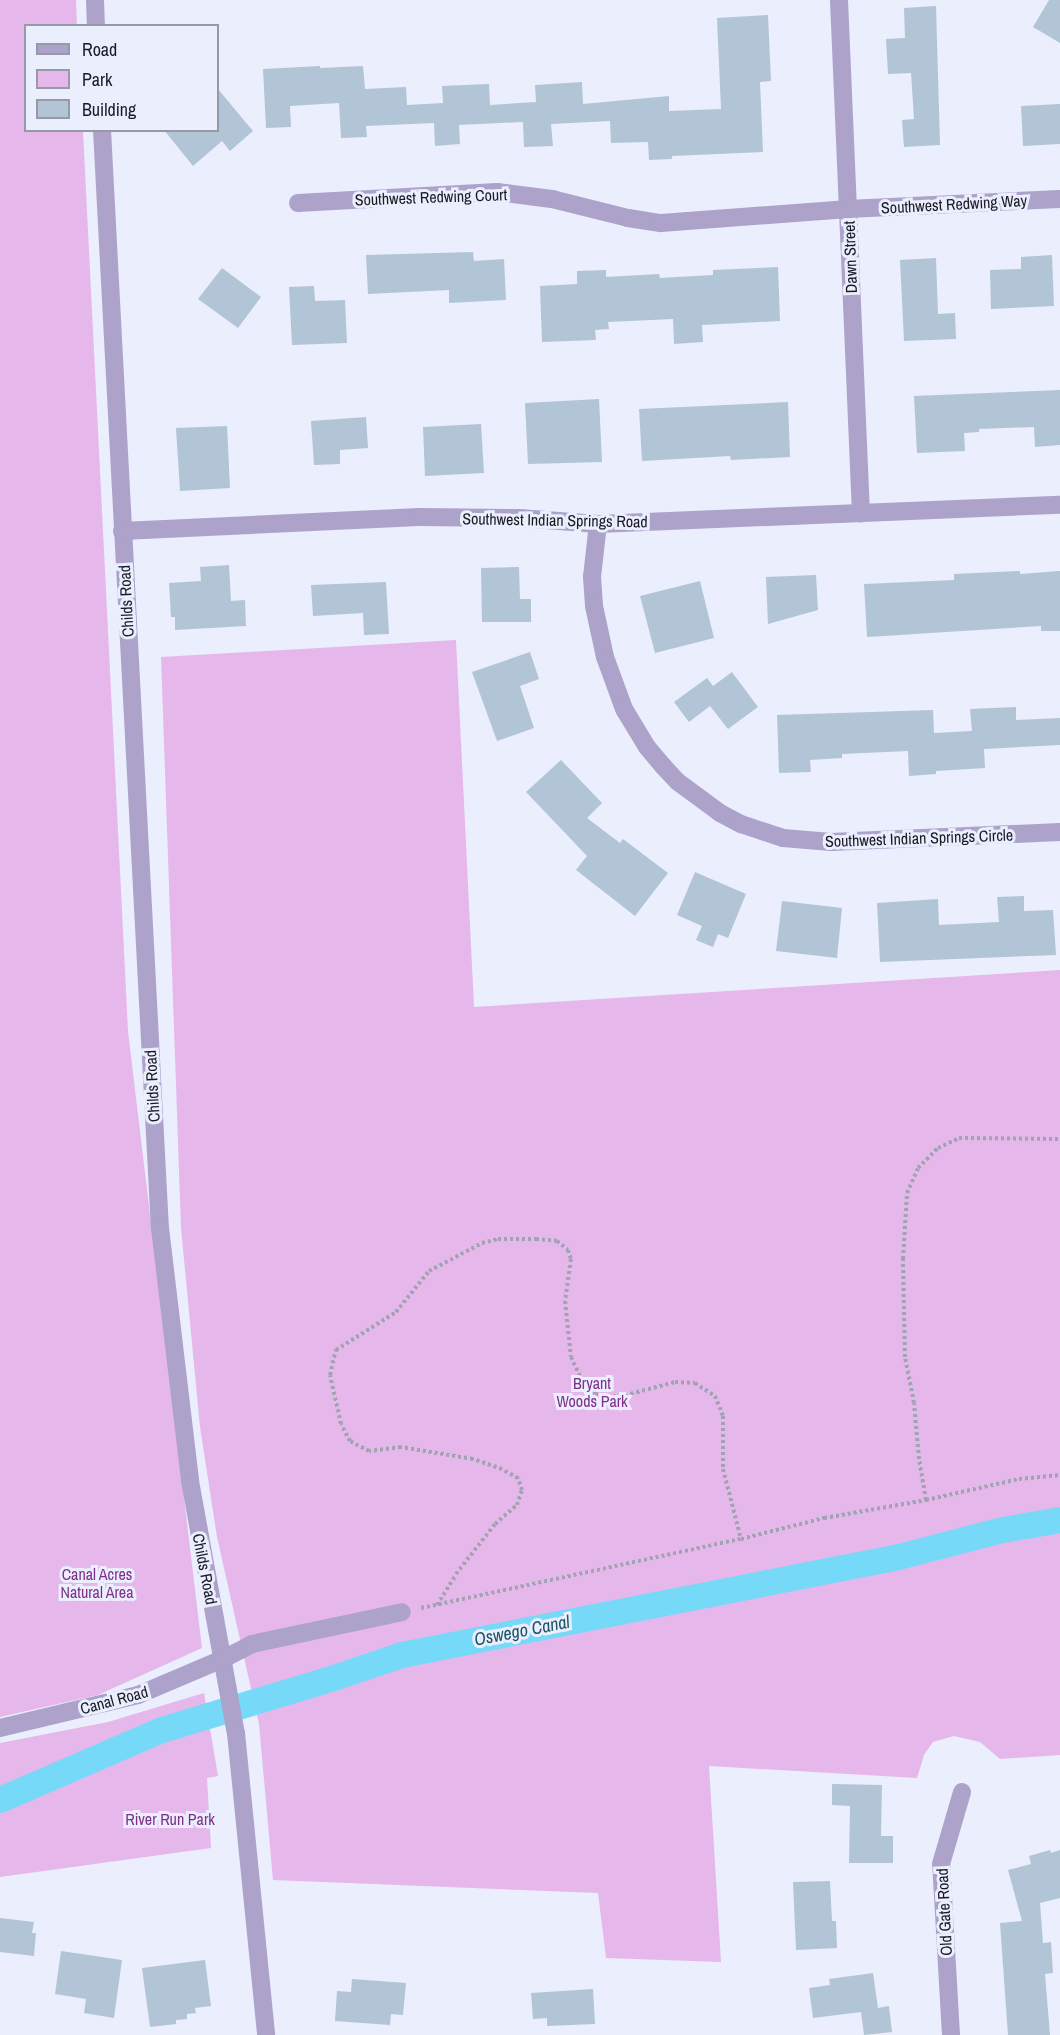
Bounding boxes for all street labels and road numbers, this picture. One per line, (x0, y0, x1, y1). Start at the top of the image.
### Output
street label: Southwest Redwing Court (355, 185, 507, 209)
street label: Southwest Redwing Way (881, 191, 1027, 217)
street label: Dawn Street (839, 221, 861, 293)
street label: Southwest Indian Springs Road (462, 509, 648, 531)
street label: Childs Road (115, 564, 137, 638)
street label: Southwest Indian Springs Circle (825, 825, 1013, 851)
street label: Childs Road (141, 1049, 163, 1123)
street label: Childs Road (189, 1532, 221, 1606)
street label: Canal Road (78, 1682, 150, 1718)
street label: Old Gate Road (932, 1868, 956, 1956)

